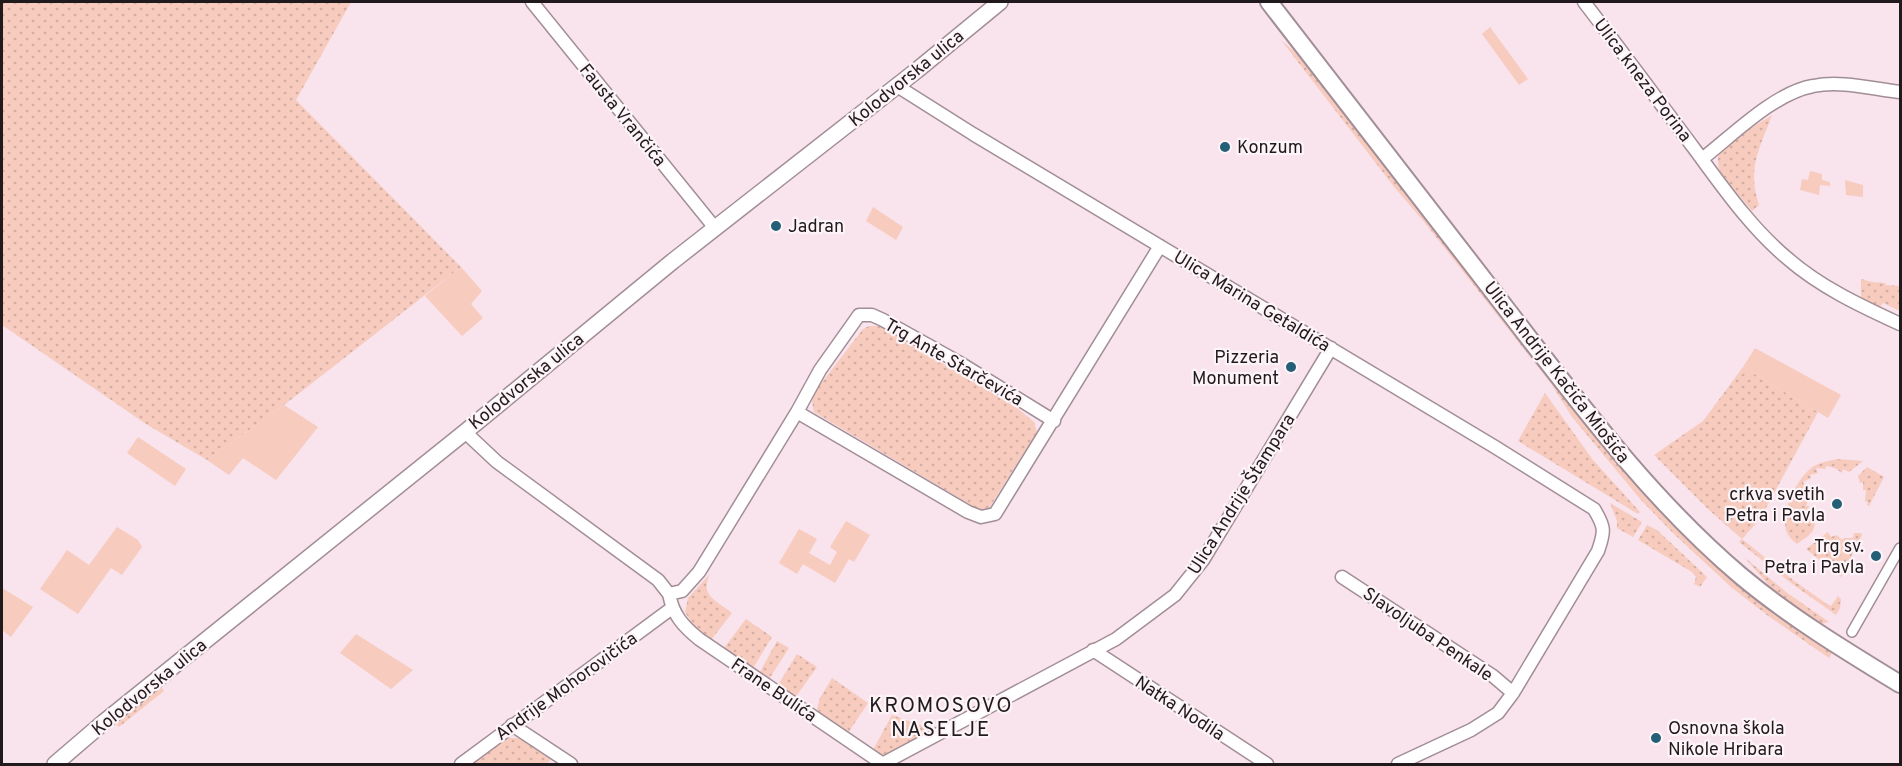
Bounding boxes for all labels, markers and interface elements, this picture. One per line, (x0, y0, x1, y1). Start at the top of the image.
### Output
street label: Ulica kneza Porina (1588, 14, 1696, 147)
street label: Kolodvorska ulica (845, 26, 969, 133)
street label: Fausta Vrančića (573, 60, 670, 172)
place label: Konzum (1237, 137, 1303, 160)
marker: Konzum (1218, 140, 1232, 154)
place label: Jadran (788, 216, 844, 239)
marker: Jadran (769, 219, 783, 233)
street label: Ulica Marina Getaldića (1169, 246, 1334, 358)
street label: Ulica Andrije Kačića Miošića (1478, 277, 1634, 468)
street label: Trg Ante Starčevića (880, 314, 1027, 412)
street label: Kolodvorska ulica (465, 329, 589, 436)
place label: Pizzeria Monument (1192, 347, 1279, 391)
marker: Pizzeria Monument (1284, 360, 1298, 374)
street label: Ulica Andrije Štampara (1182, 409, 1301, 579)
place label: crkva svetih Petra i Pavla (1725, 484, 1825, 528)
marker: crkva svetih Petra i Pavla (1830, 497, 1844, 511)
place label: Trg sv. Petra i Pavla (1764, 536, 1864, 580)
marker: Trg sv. Petra i Pavla (1869, 549, 1883, 563)
street label: Slavoljuba Penkale (1358, 583, 1497, 687)
street label: Andrije Mohorovičića (491, 628, 643, 747)
street label: Kolodvorska ulica (88, 635, 212, 742)
street label: Frane Bulića (726, 654, 821, 728)
street label: Natka Nodila (1130, 672, 1228, 747)
district label: KROMOSOVO NASELJE (869, 693, 1013, 744)
place label: Osnovna škola Nikole Hribara (1668, 718, 1784, 762)
marker: Osnovna škola Nikole Hribara (1649, 731, 1663, 745)

